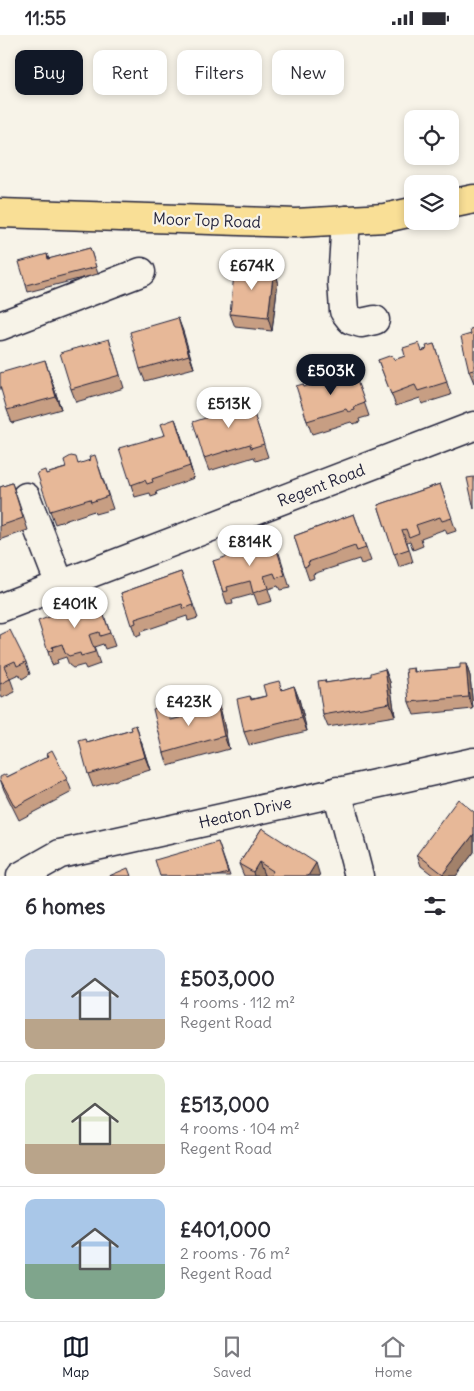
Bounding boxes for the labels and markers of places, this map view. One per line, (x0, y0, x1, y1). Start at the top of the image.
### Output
pin: £674K (217, 249, 287, 291)
pin: £503K (296, 353, 366, 396)
pin: £513K (194, 387, 264, 429)
pin: £814K (215, 525, 285, 567)
pin: £401K (40, 587, 110, 629)
pin: £423K (154, 685, 224, 727)

